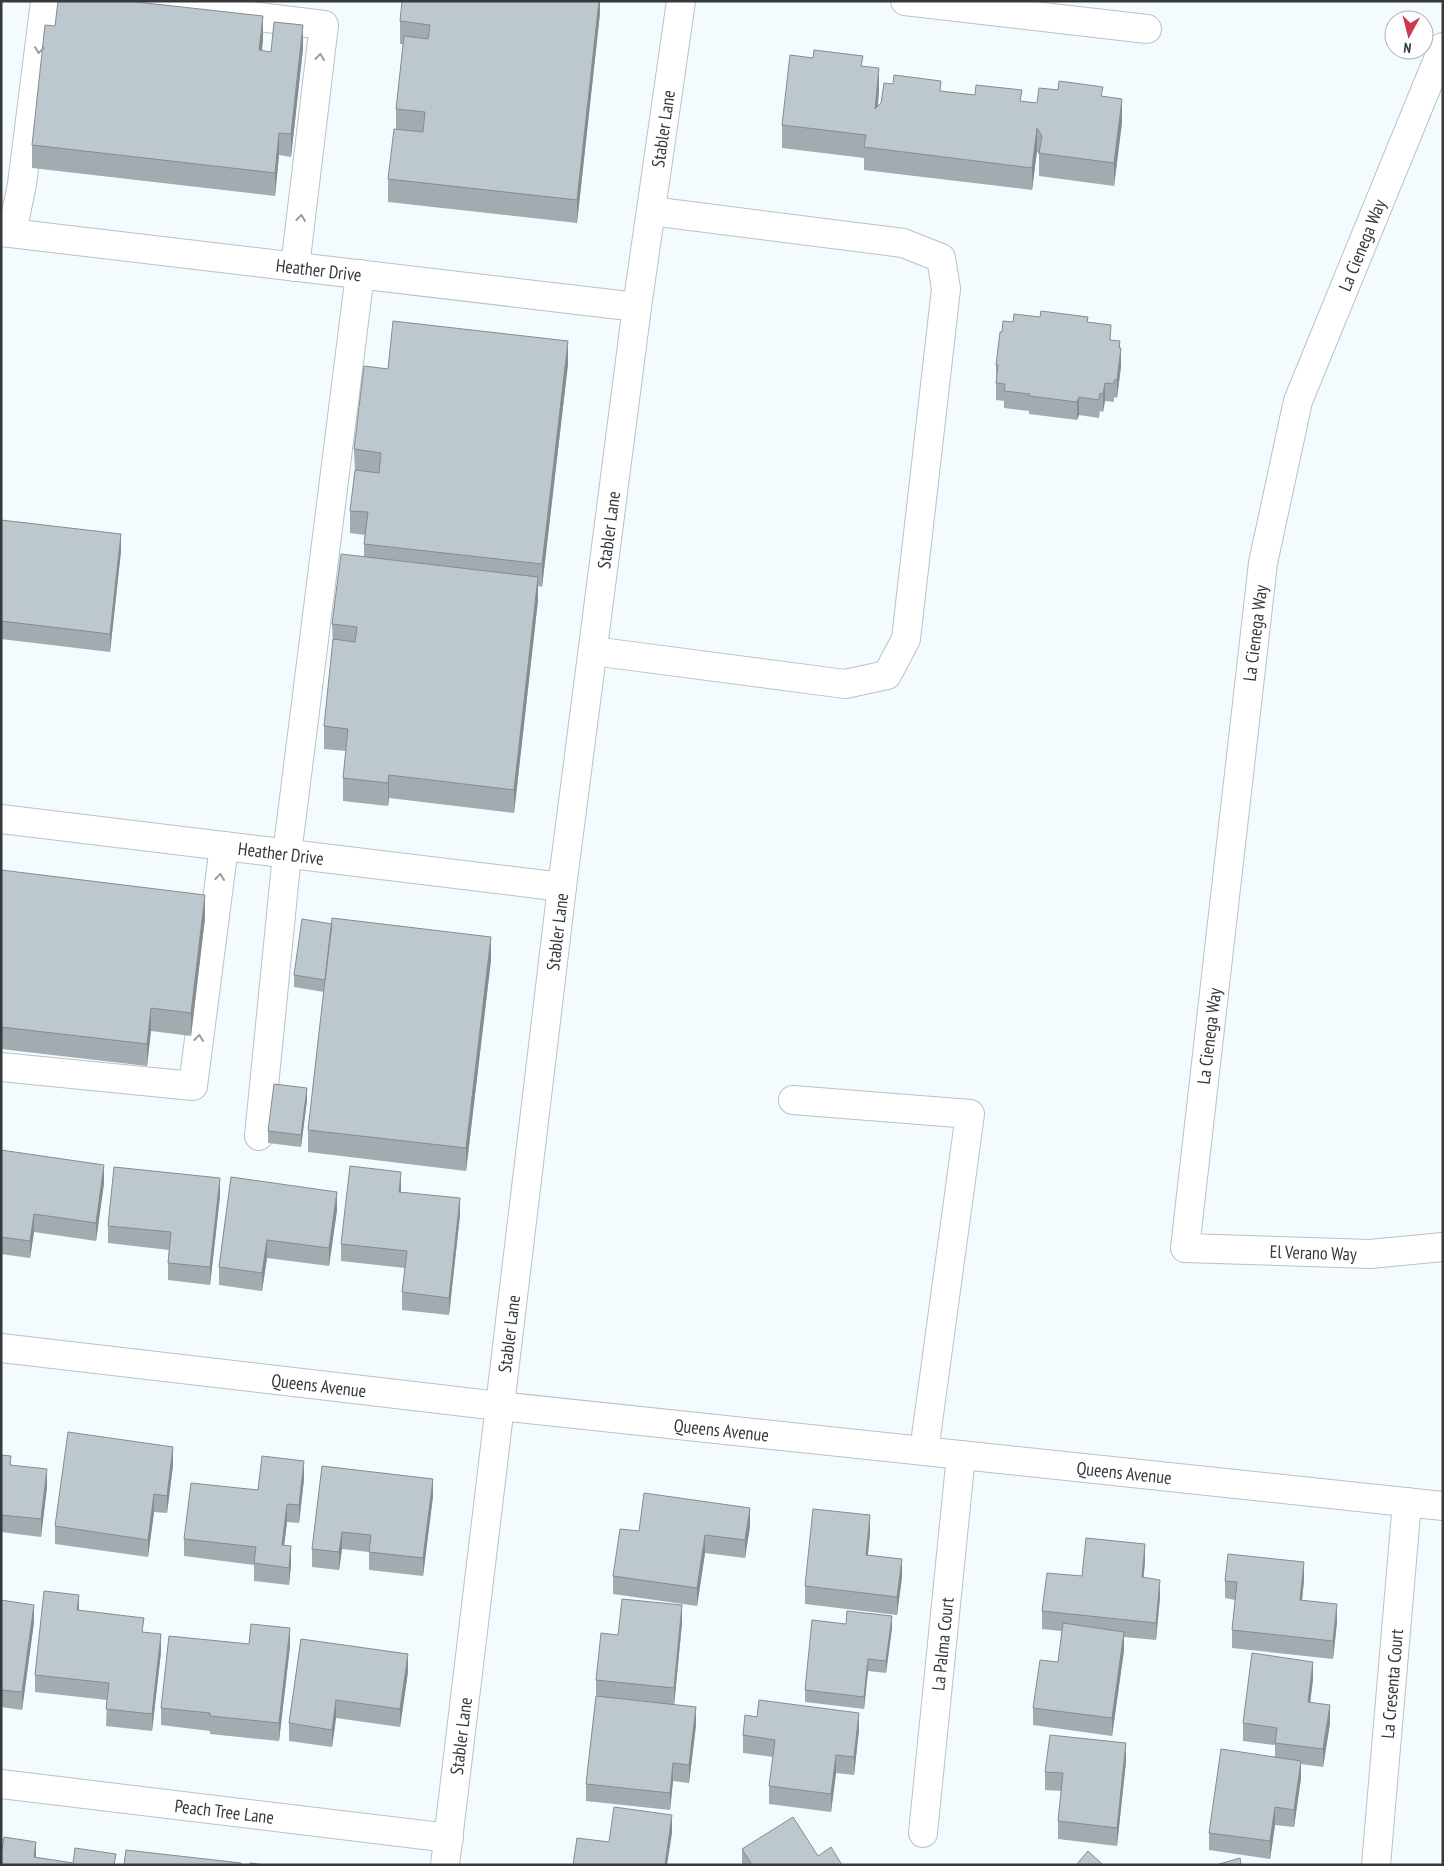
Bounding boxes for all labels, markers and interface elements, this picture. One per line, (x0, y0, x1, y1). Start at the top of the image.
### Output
north arrow (1384, 10, 1434, 60)
text: N (1403, 39, 1412, 57)
one-way arrow (34, 46, 45, 54)
one-way arrow (314, 53, 325, 61)
street label: Stabler Lane (646, 88, 680, 169)
street label: La Cienega Way (1333, 196, 1391, 294)
one-way arrow (295, 214, 306, 222)
street label: Heather Drive (275, 253, 363, 286)
street label: Stabler Lane (592, 490, 625, 570)
street label: La Cienega Way (1238, 583, 1272, 683)
street label: Heather Drive (237, 836, 325, 870)
one-way arrow (214, 872, 225, 880)
street label: Stabler Lane (541, 892, 573, 972)
street label: La Cienega Way (1192, 986, 1226, 1086)
one-way arrow (194, 1034, 204, 1042)
street label: El Verano Way (1269, 1239, 1357, 1265)
street label: Stabler Lane (493, 1294, 525, 1374)
street label: Queens Avenue (270, 1368, 368, 1402)
street label: Queens Avenue (673, 1413, 770, 1446)
street label: Queens Avenue (1076, 1456, 1173, 1489)
street label: La Palma Court (926, 1596, 958, 1692)
street label: La Cresenta Court (1375, 1628, 1408, 1739)
street label: Stabler Lane (444, 1696, 476, 1776)
street label: Peach Tree Lane (173, 1794, 275, 1828)

